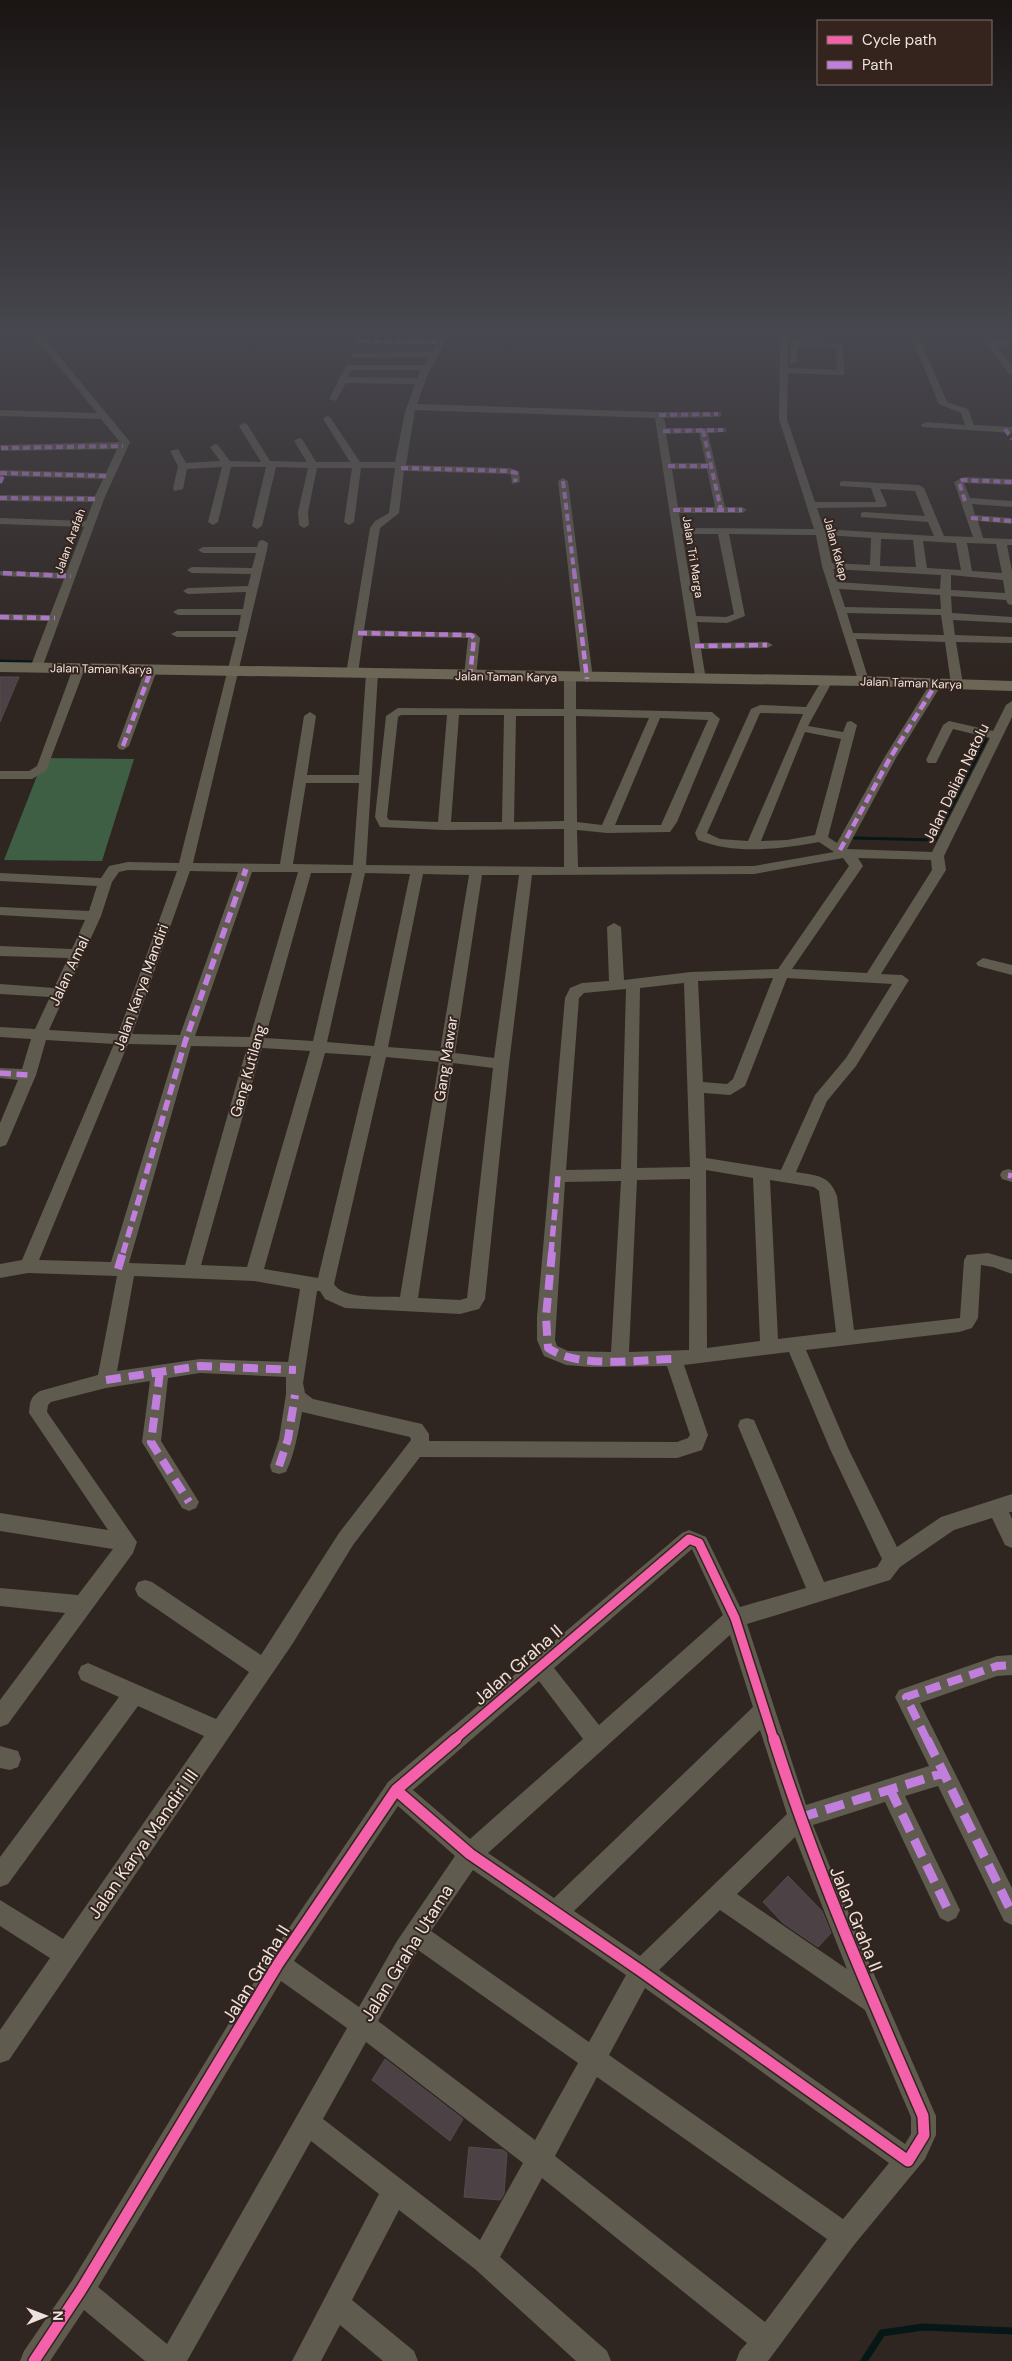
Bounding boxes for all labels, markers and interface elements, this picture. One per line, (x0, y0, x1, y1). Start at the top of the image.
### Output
legend (817, 20, 992, 85)
text: Cycle path (862, 30, 937, 50)
text: Path (862, 55, 893, 75)
street label: Jalan Arafah (51, 506, 89, 576)
street label: Jalan Tri Marga (679, 515, 707, 599)
street label: Jalan Kakap (820, 515, 852, 583)
street label: Jalan Taman Karya (50, 660, 152, 678)
street label: Jalan Taman Karya (455, 668, 557, 686)
street label: Jalan Taman Karya (860, 673, 962, 693)
street label: Jalan Dalian Natolu (918, 720, 994, 846)
street label: Jalan Karya Mandiri (109, 921, 173, 1053)
street label: Jalan Amal (44, 933, 94, 1009)
street label: Gang Mawar (429, 1015, 463, 1103)
street label: Gang Kutilang (225, 1022, 271, 1120)
street label: Jalan Graha II (468, 1619, 568, 1711)
street label: Jalan Karya Mandiri III (82, 1764, 204, 1924)
street label: Jalan Graha II (824, 1863, 888, 1975)
street label: Jalan Graha Utama (355, 1880, 459, 2026)
street label: Jalan Graha II (216, 1920, 296, 2028)
north arrow (20, 2291, 70, 2341)
text: N (49, 2311, 67, 2321)

